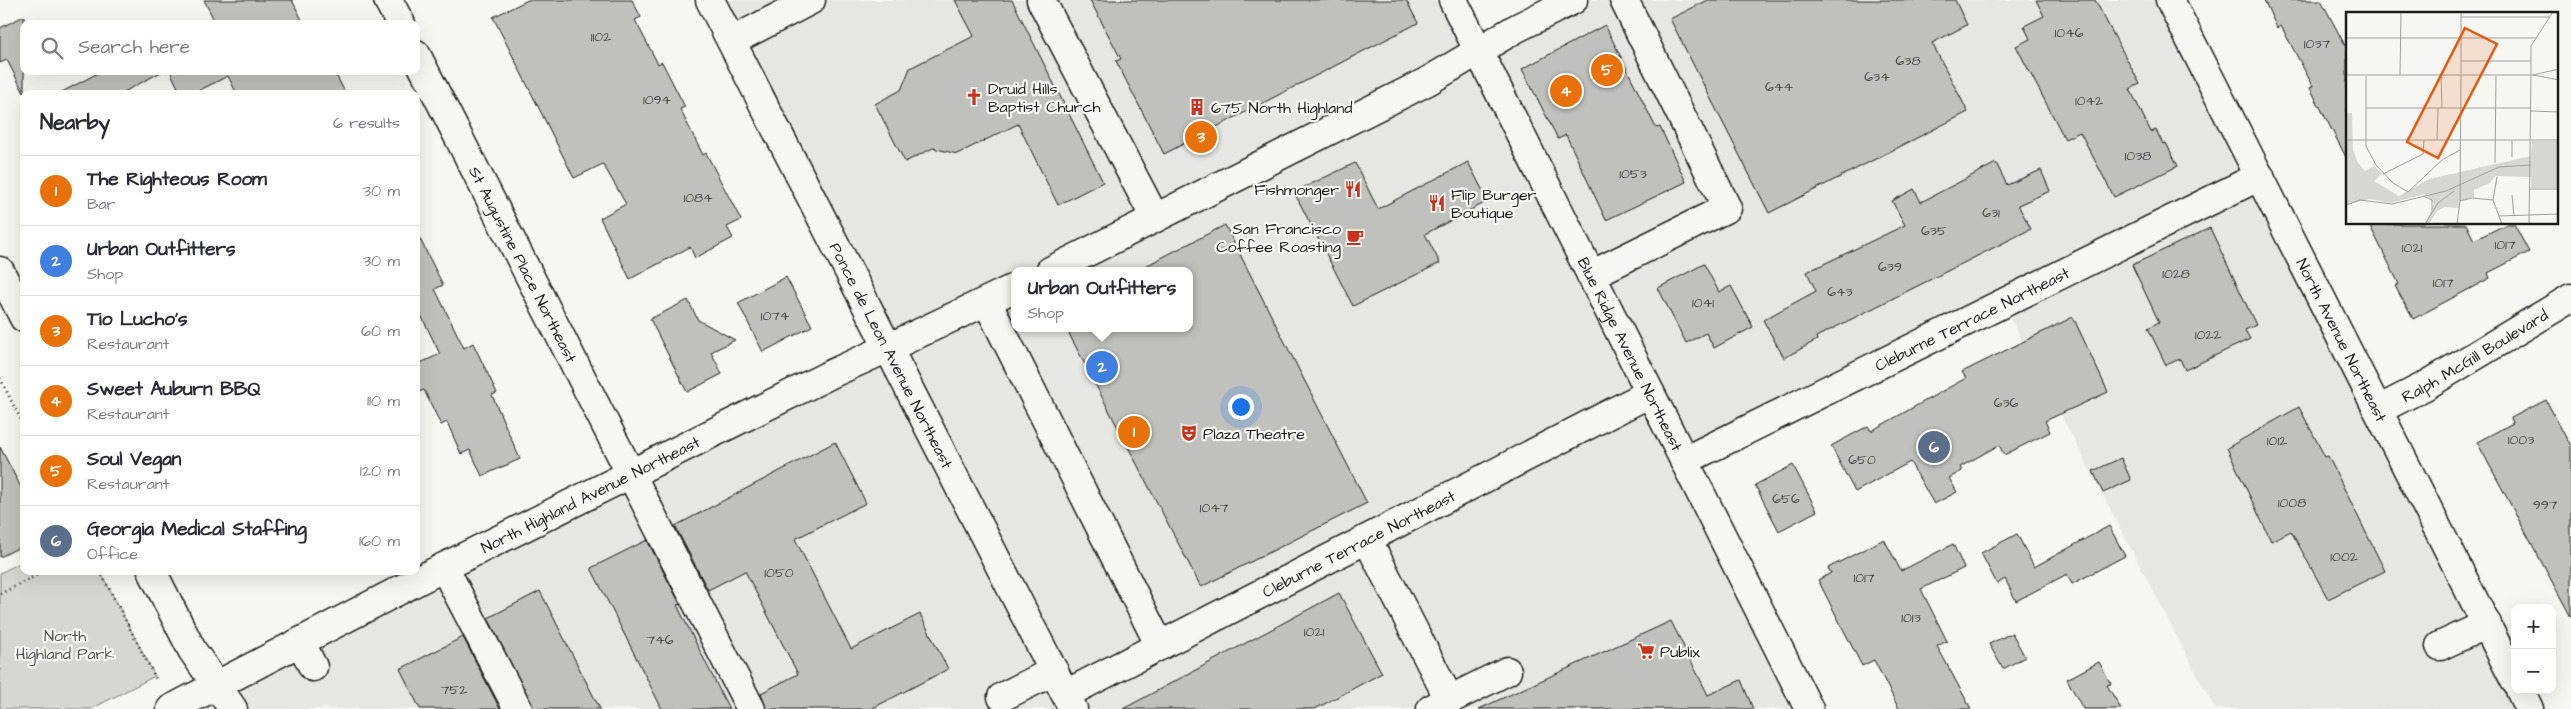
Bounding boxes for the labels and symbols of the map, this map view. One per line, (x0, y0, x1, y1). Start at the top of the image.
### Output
inset map (2346, 12, 2558, 225)
house number: 1046 (2055, 23, 2084, 43)
house number: 1102 (591, 27, 611, 47)
house number: 1037 (2304, 34, 2331, 54)
pin: 5 (1591, 51, 1623, 89)
house number: 638 (1896, 51, 1920, 71)
house number: 634 (1864, 67, 1890, 87)
pin: 4 (1550, 72, 1582, 110)
house number: 644 (1765, 77, 1793, 97)
place label: Druid Hills Baptist Church (988, 78, 1101, 118)
church icon: Druid Hills Baptist Church (964, 87, 984, 107)
house number: 1094 (643, 90, 672, 110)
house number: 1042 (2075, 91, 2103, 111)
building icon: 675 North Highland (1187, 97, 1207, 117)
place label: 675 North Highland (1211, 97, 1352, 120)
pin: 3 (1185, 118, 1217, 156)
house number: 1038 (2125, 146, 2151, 166)
street label: St Augustine Place Northeast (463, 163, 582, 367)
house number: 1053 (1619, 164, 1647, 184)
place label: Fishmonger (1254, 179, 1339, 202)
restaurant icon: Fishmonger (1343, 179, 1363, 199)
place label: Flip Burger Boutique (1451, 184, 1537, 224)
house number: 1084 (683, 188, 713, 208)
restaurant icon: Flip Burger Boutique (1427, 193, 1447, 213)
house number: 631 (1982, 203, 2000, 223)
place label: San Francisco Coffee Roasting (1216, 218, 1341, 259)
house number: 635 (1921, 221, 1947, 241)
cafe icon: San Francisco Coffee Roasting (1345, 227, 1365, 247)
house number: 1017 (2494, 235, 2516, 255)
house number: 1021 (2402, 238, 2422, 258)
street label: Ponce de Leon Avenue Northeast (824, 239, 958, 473)
street label: Blue Ridge Avenue Northeast (1572, 254, 1688, 456)
street label: North Avenue Northeast (2291, 255, 2392, 426)
house number: 639 (1878, 257, 1902, 277)
street label: Cleburne Terrace Northeast (1871, 262, 2074, 377)
house number: 1028 (2162, 264, 2190, 284)
house number: 1017 (2432, 273, 2454, 293)
house number: 643 (1827, 282, 1853, 302)
house number: 1041 (1692, 293, 1714, 313)
street label: Ralph McGill Boulevard (2398, 304, 2552, 408)
house number: 1074 (761, 306, 790, 326)
house number: 1022 (2195, 325, 2221, 345)
pin: 2 (1086, 348, 1118, 386)
house number: 636 (1994, 393, 2019, 413)
your location (1228, 394, 1254, 420)
pin: 1 (1118, 413, 1150, 451)
theatre icon: Plaza Theatre (1179, 423, 1199, 443)
place label: Plaza Theatre (1203, 423, 1305, 445)
pin: 6 (1918, 428, 1950, 466)
house number: 1003 (2508, 430, 2534, 450)
street label: North Highland Avenue Northeast (477, 431, 704, 559)
house number: 1012 (2267, 431, 2287, 451)
house number: 650 (1848, 450, 1876, 470)
street label: Cleburne Terrace Northeast (1258, 485, 1460, 603)
house number: 656 (1772, 489, 1800, 509)
house number: 1008 (2278, 493, 2306, 513)
house number: 997 (2533, 495, 2558, 515)
house number: 1047 (1200, 498, 1229, 518)
house number: 1002 (2330, 547, 2358, 567)
house number: 1050 (764, 563, 794, 583)
house number: 1017 (1853, 568, 1875, 588)
house number: 1013 (1901, 608, 1921, 628)
house number: 1021 (1304, 622, 1324, 642)
park label: North Highland Park (16, 625, 114, 666)
house number: 746 (647, 630, 674, 650)
supermarket icon: Publix (1636, 641, 1656, 661)
place label: Publix (1660, 641, 1700, 663)
house number: 752 (441, 680, 467, 700)

